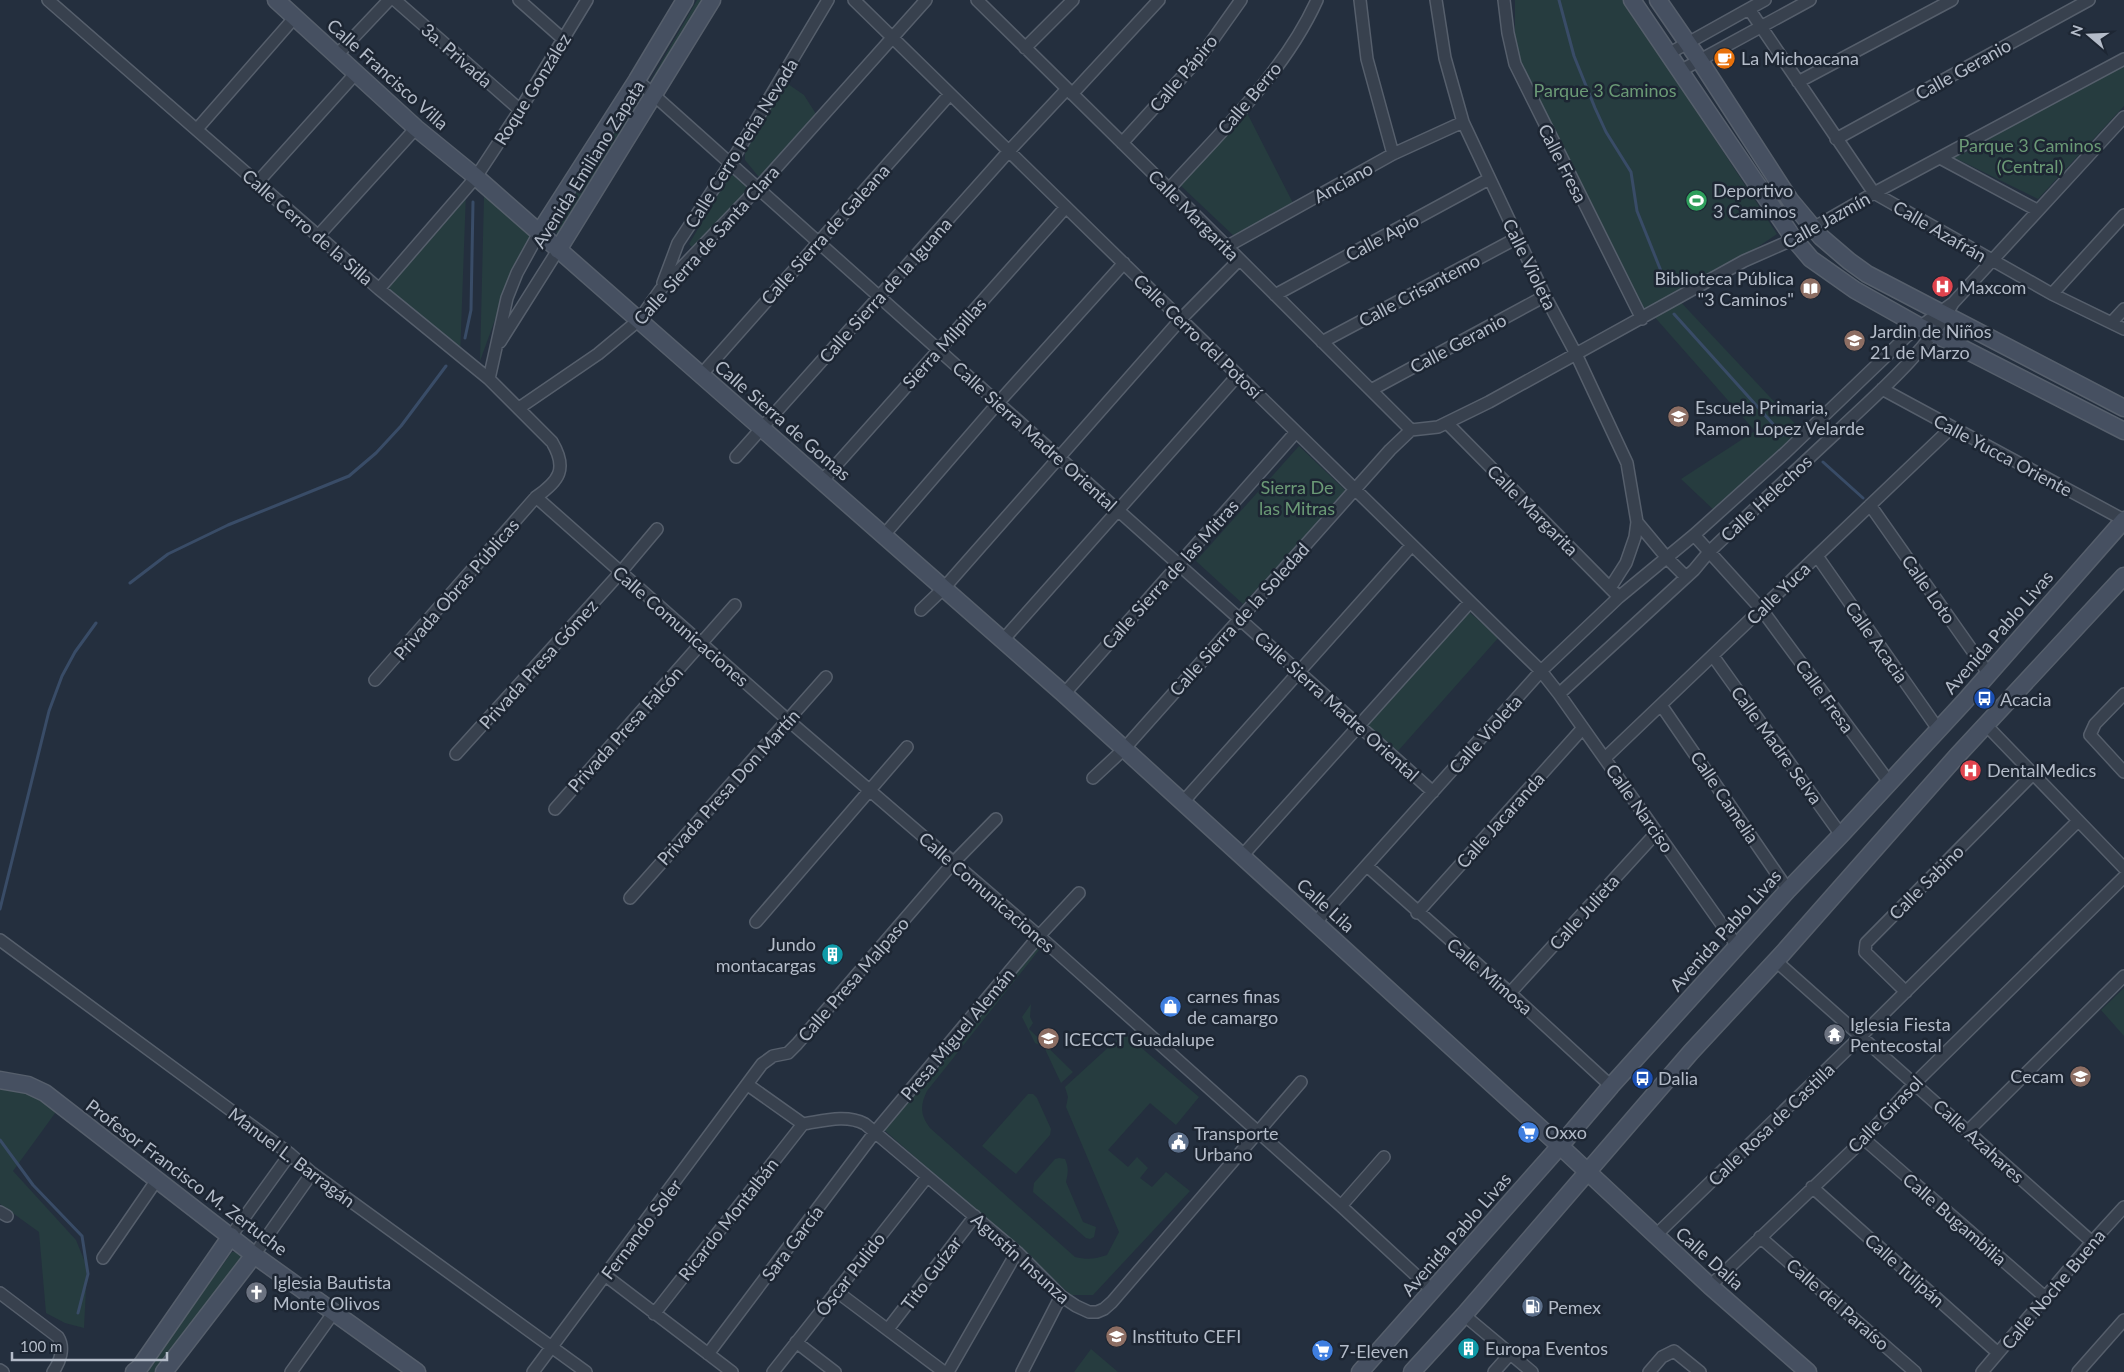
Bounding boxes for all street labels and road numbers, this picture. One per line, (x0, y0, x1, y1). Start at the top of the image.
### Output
street label: Calle Francisco Villa (323, 14, 453, 134)
street label: 3a. Privada (417, 18, 497, 92)
street label: Roque González (489, 29, 575, 149)
street label: Calle Pápiro (1144, 30, 1222, 116)
street label: Calle Geranio (1911, 34, 2015, 104)
street label: Calle Cerro Peña Nevada (680, 54, 802, 232)
street label: Calle Berro (1212, 57, 1286, 139)
street label: Avenida Emiliano Zapata (527, 76, 649, 252)
street label: Calle Fresa (1534, 120, 1592, 206)
street label: Anciano (1310, 157, 1376, 207)
street label: Calle Sierra de Galeana (756, 159, 894, 309)
street label: Calle Sierra de Santa Clara (629, 161, 783, 329)
street label: Calle Cerro de la Silla (238, 164, 378, 290)
street label: Calle Margarita (1144, 165, 1244, 265)
street label: Calle Jazmín (1778, 187, 1874, 253)
street label: Calle Azafrán (1890, 196, 1990, 266)
street label: Calle Apio (1342, 209, 1422, 265)
street label: Calle Sierra de la Iguana (814, 213, 956, 367)
street label: Calle Violeta (1498, 215, 1562, 313)
street label: Calle Crisantemo (1355, 249, 1483, 331)
street label: Calle Cerro del Potosí (1129, 269, 1267, 403)
street label: Sierra Milpillas (897, 293, 991, 393)
street label: Calle Geranio (1406, 308, 1510, 378)
street label: Calle Sierra de Gomas (711, 355, 855, 485)
street label: Calle Sierra Madre Oriental (948, 356, 1122, 516)
street label: Calle Yucca Oriente (1930, 409, 2076, 501)
street label: Calle Helechos (1716, 450, 1816, 546)
street label: Calle Margarita (1483, 460, 1583, 560)
street label: Calle Sierra de las Mitras (1097, 494, 1243, 653)
street label: Privada Obras Públicas (389, 514, 523, 664)
street label: Calle Sierra de la Soledad (1164, 538, 1314, 700)
street label: Calle Loto (1897, 550, 1961, 628)
street label: Calle Yuca (1742, 557, 1814, 629)
street label: Calle Comunicaciones (609, 561, 754, 691)
street label: Avenida Pablo Livas (1939, 566, 2058, 698)
street label: Privada Presa Gómez (474, 595, 602, 733)
street label: Calle Acacia (1841, 597, 1913, 687)
street label: Calle Sierra Madre Oriental (1250, 626, 1424, 786)
street label: Calle Fresa (1791, 655, 1859, 737)
street label: Privada Presa Falcón (563, 662, 687, 796)
street label: Calle Madre Selva (1727, 682, 1827, 808)
street label: Calle Violeta (1444, 690, 1526, 778)
street label: Privada Presa Don Martín (652, 704, 804, 870)
street label: Calle Camelia (1686, 747, 1764, 847)
street label: Calle Narciso (1601, 759, 1679, 857)
street label: Calle Jacaranda (1451, 768, 1549, 872)
street label: Calle Comunicaciones (915, 827, 1060, 957)
street label: Calle Sabino (1884, 840, 1968, 924)
street label: Avenida Pablo Livas (1665, 865, 1786, 995)
street label: Calle Julieta (1544, 870, 1624, 954)
street label: Calle Lila (1293, 873, 1359, 937)
street label: Calle Presa Malpaso (793, 912, 913, 1046)
street label: Calle Mimosa (1443, 933, 1537, 1019)
street label: Presa Miguel Alemán (895, 964, 1019, 1104)
street label: Calle Rosa de Castilla (1703, 1058, 1839, 1190)
street label: Calle Girasol (1843, 1071, 1927, 1157)
street label: Profesor Francisco M. Zertuche (82, 1094, 292, 1260)
street label: Calle Azahares (1929, 1094, 2029, 1188)
street label: Manuel L. Barragán (224, 1102, 360, 1212)
street label: Ricardo Montalbán (673, 1153, 783, 1285)
street label: Avenida Pablo Livas (1397, 1168, 1516, 1300)
street label: Calle Bugambilia (1899, 1168, 2011, 1270)
street label: Fernando Soler (596, 1174, 686, 1283)
street label: Sara García (757, 1201, 827, 1285)
street label: Agustín Insunza (967, 1208, 1075, 1308)
street label: Calle Dalia (1672, 1222, 1748, 1294)
street label: Calle Noche Buena (1996, 1224, 2110, 1354)
street label: Óscar Pulido (811, 1228, 889, 1320)
street label: Calle Tulipán (1861, 1229, 1949, 1311)
street label: Tito Guízar (896, 1231, 966, 1314)
street label: Calle del Paraíso (1782, 1253, 1894, 1355)

